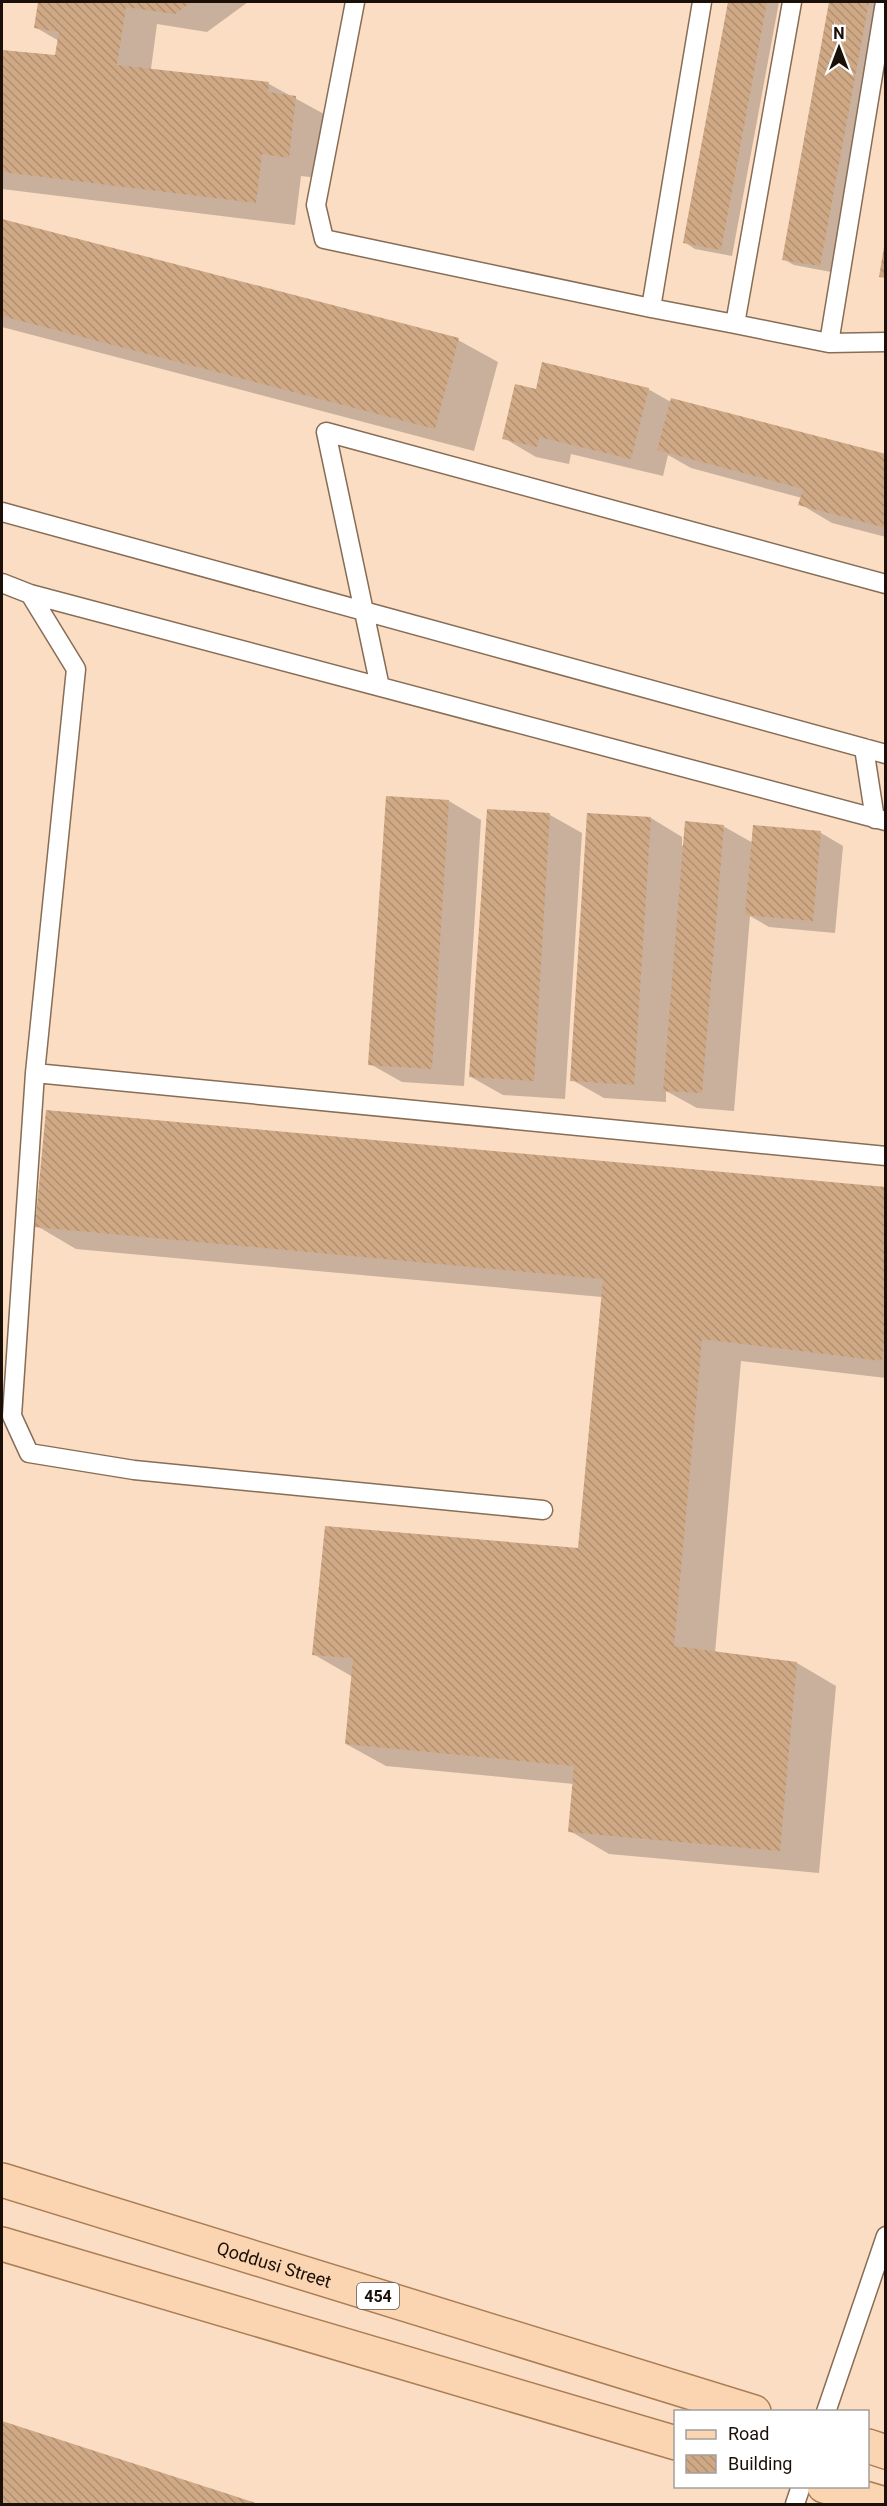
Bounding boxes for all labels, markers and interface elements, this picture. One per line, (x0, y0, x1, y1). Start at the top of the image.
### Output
north arrow (809, 18, 869, 78)
text: N (833, 24, 845, 43)
street label: Qoddusi Street (215, 2237, 334, 2292)
road number: 454 (357, 2283, 399, 2309)
legend (674, 2410, 869, 2488)
text: Road (728, 2423, 769, 2444)
text: Building (728, 2453, 792, 2474)

